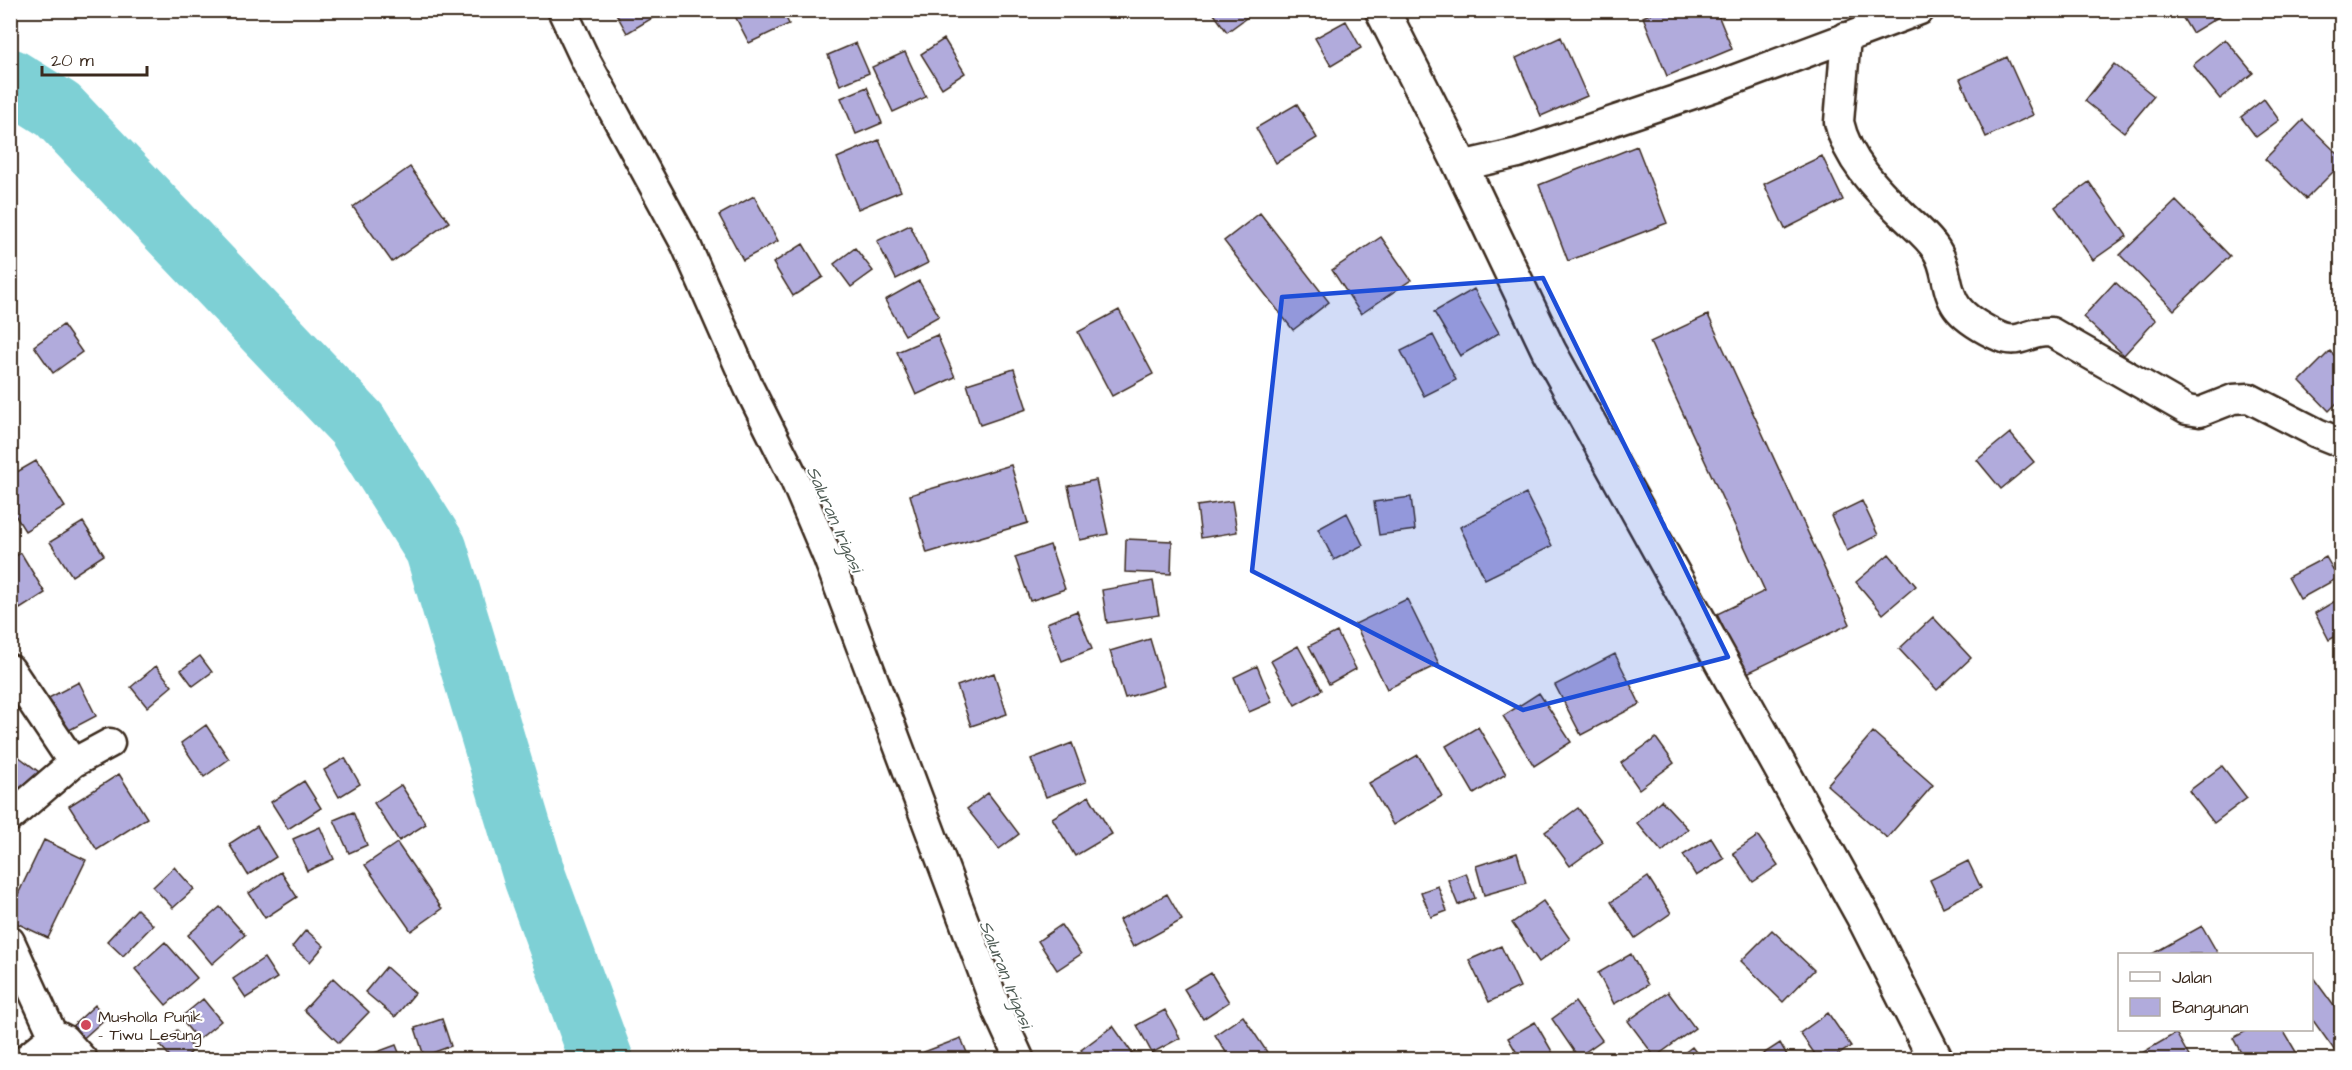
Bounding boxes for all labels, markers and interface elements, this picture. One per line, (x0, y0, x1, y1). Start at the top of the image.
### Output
scale bar (42, 39, 147, 77)
text: 20 m (51, 48, 94, 73)
water label: Saluran Irigasi (799, 462, 870, 579)
water label: Saluran Irigasi (972, 917, 1039, 1034)
legend (2118, 953, 2313, 1031)
text: Jalan (2172, 965, 2212, 990)
text: Bangunan (2172, 995, 2249, 1021)
place label: Musholla Punik - Tiwu Lesung (98, 1006, 203, 1047)
marker: Musholla Punik - Tiwu Lesung (79, 1018, 93, 1032)

